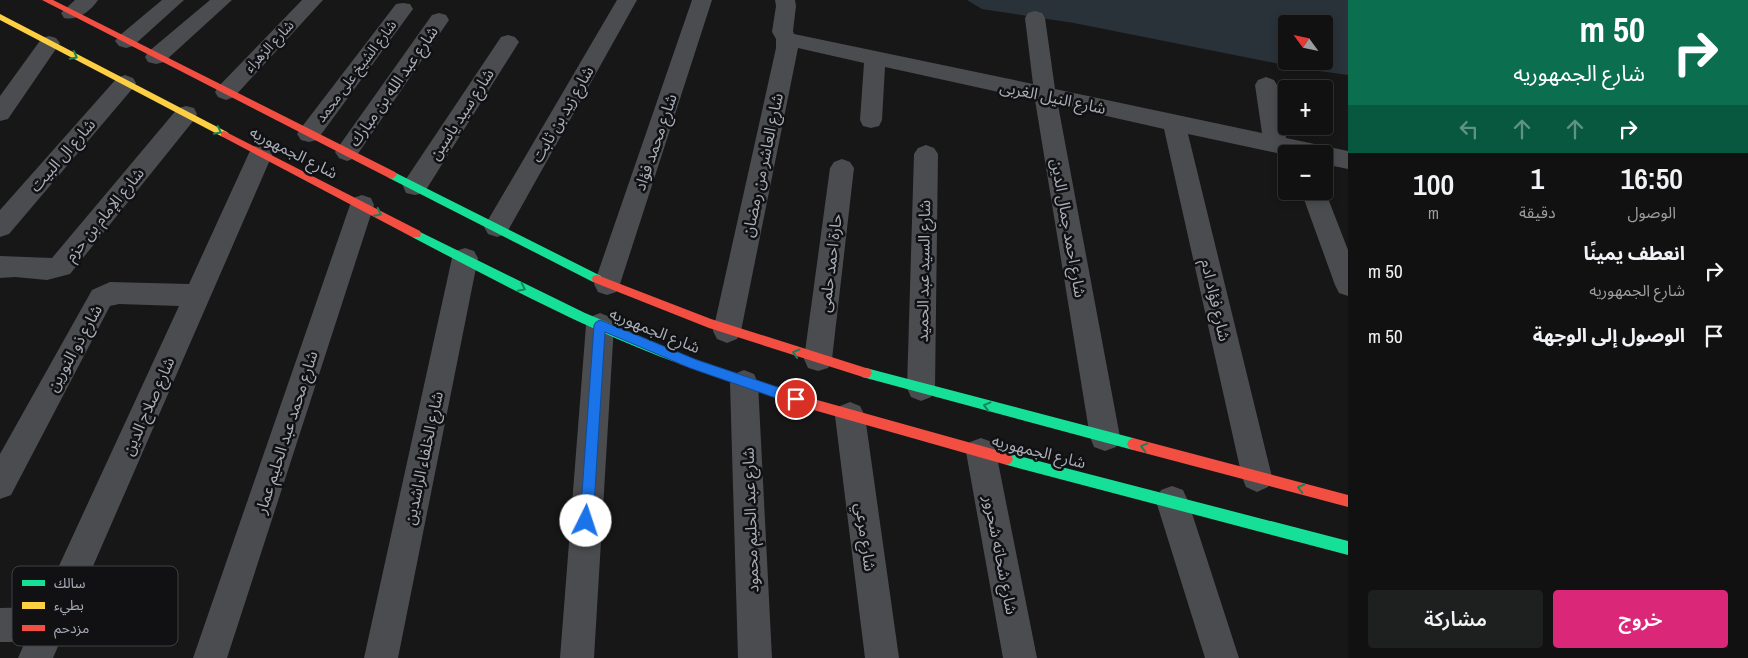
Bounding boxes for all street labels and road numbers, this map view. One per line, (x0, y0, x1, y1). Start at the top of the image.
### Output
street label: شارع الزهراء (240, 16, 299, 77)
street label: شارع الشيخ على محمد (312, 16, 402, 127)
street label: شارع عبد الله بن مبارك (343, 21, 445, 152)
street label: شارع زيد بن ثابت (525, 62, 600, 167)
street label: شارع سيد ياسين (423, 64, 501, 165)
street label: شارع النيل الغربى (998, 75, 1108, 121)
street label: شارع محمد فؤاد (628, 91, 684, 194)
street label: شارع العاشر من رمضان (736, 91, 790, 239)
street label: شارع ال البيت (24, 114, 101, 198)
street label: شارع الجمهوريه (245, 120, 342, 185)
street label: شارع احمد جمال الدين (1044, 157, 1092, 299)
street label: شارع الإمام بن حزم (59, 162, 150, 267)
street label: شارع السيد عبد الحميد (911, 200, 937, 342)
street label: حارة احمد حلمى (813, 212, 847, 314)
street label: شارع فؤاد ادم (1194, 257, 1236, 344)
street label: شارع ذو النورين (41, 301, 109, 396)
street label: شارع الجمهوريه (606, 302, 704, 360)
street label: شارع محمد عبد الحليم عمار (249, 348, 325, 518)
street label: شارع صلاح الدين (116, 353, 181, 460)
street label: شارع الخلفاء الراشدين (398, 389, 450, 527)
street label: شارع الجمهوريه (989, 429, 1088, 475)
street label: شارع عبد الحليم محمود (736, 447, 766, 593)
street label: شارع شحاته شحرور (977, 493, 1023, 617)
street label: شارع مرعي (848, 501, 882, 573)

